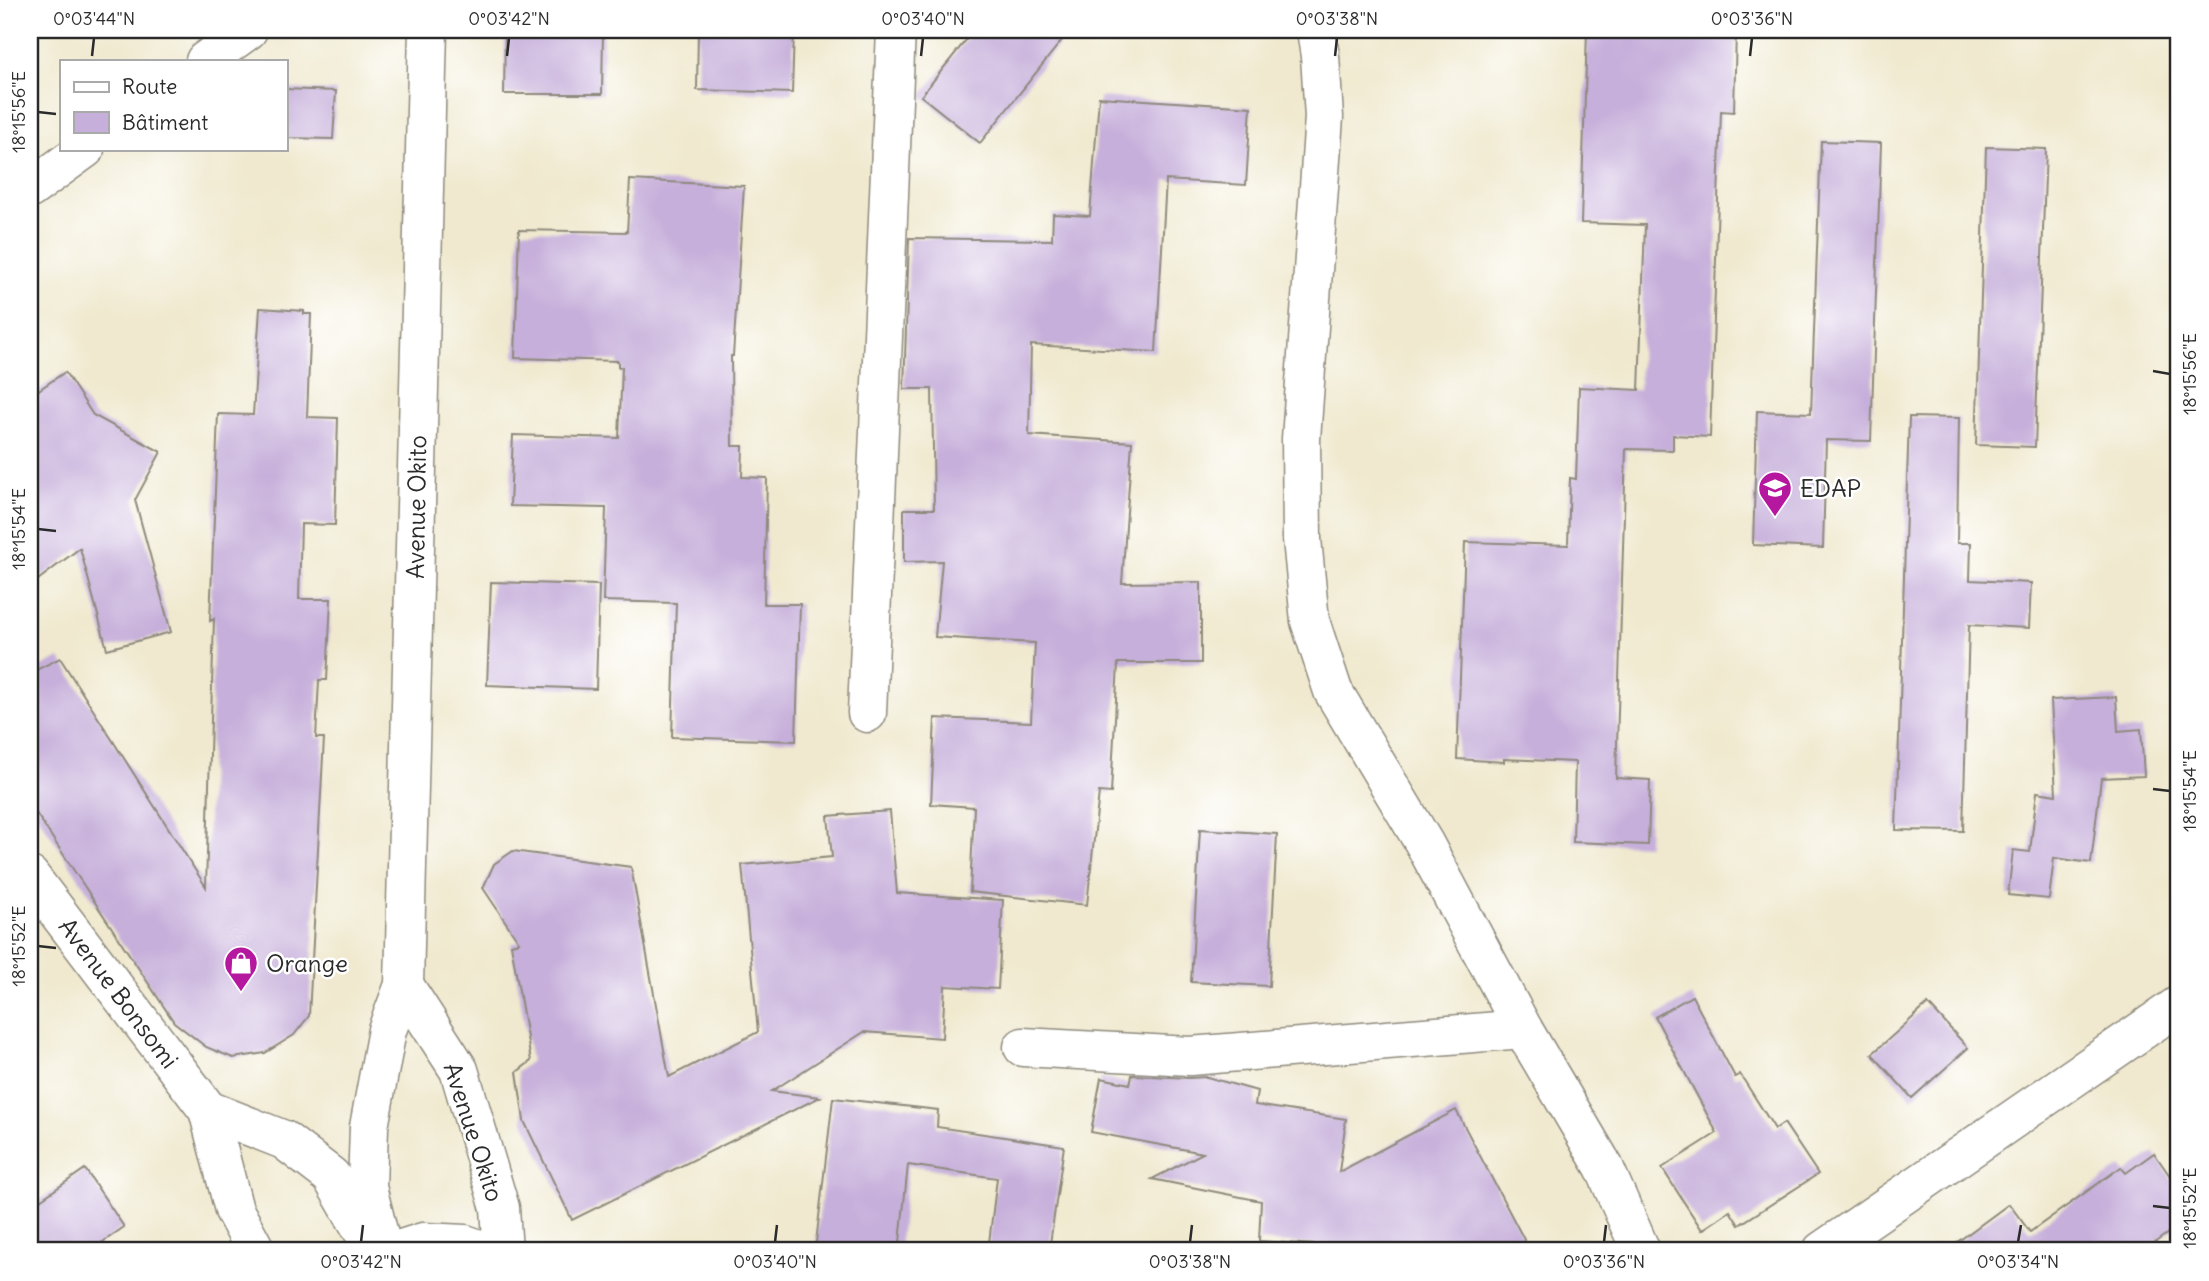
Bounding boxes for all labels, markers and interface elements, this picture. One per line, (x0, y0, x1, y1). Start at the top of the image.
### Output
text: 0°03'44"N (53, 7, 135, 30)
text: 0°03'42"N (468, 7, 550, 30)
text: 0°03'40"N (881, 7, 965, 30)
text: 0°03'38"N (1296, 7, 1378, 30)
text: 0°03'36"N (1711, 7, 1793, 30)
legend (60, 60, 287, 150)
text: 18°15'56"E (7, 71, 30, 153)
text: Route (122, 73, 177, 100)
text: Bâtiment (122, 109, 208, 136)
text: 18°15'56"E (2178, 333, 2201, 415)
street label: Avenue Okito (400, 435, 432, 579)
school or university icon: EDAP (1756, 469, 1794, 518)
place label: EDAP (1800, 473, 1861, 503)
text: 18°15'54"E (7, 488, 30, 570)
text: 18°15'54"E (2178, 750, 2201, 832)
text: 18°15'52"E (7, 905, 30, 987)
street label: Avenue Bonsomi (53, 912, 185, 1074)
shop icon: Orange (222, 944, 260, 993)
place label: Orange (266, 948, 348, 978)
street label: Avenue Okito (437, 1059, 511, 1205)
text: 18°15'52"E (2178, 1167, 2201, 1249)
text: 0°03'42"N (320, 1250, 402, 1273)
text: 0°03'40"N (733, 1250, 817, 1273)
text: 0°03'38"N (1149, 1250, 1231, 1273)
text: 0°03'36"N (1563, 1250, 1645, 1273)
text: 0°03'34"N (1977, 1250, 2059, 1273)

